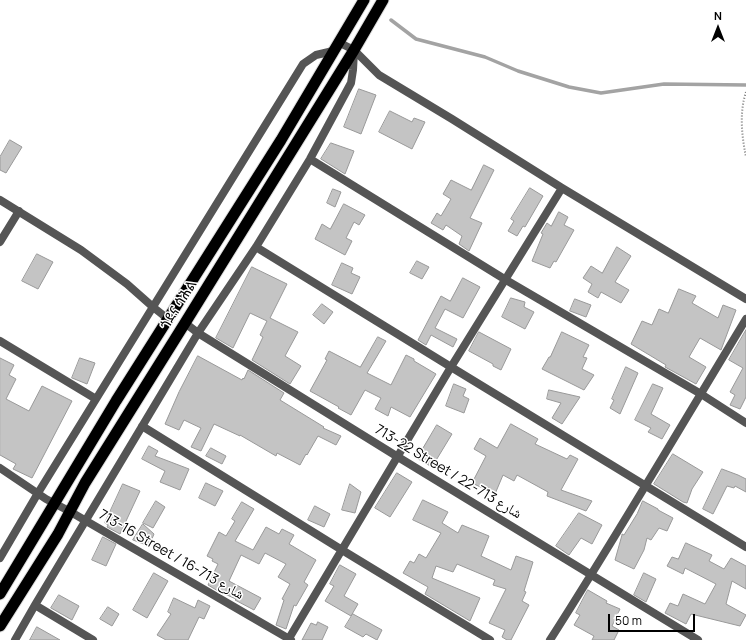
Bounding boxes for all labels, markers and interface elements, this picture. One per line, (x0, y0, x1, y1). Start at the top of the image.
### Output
north arrow (698, 8, 738, 48)
text: N (714, 8, 722, 23)
street label: ጎደና ሳሕል (157, 277, 201, 333)
street label: 713-22 Street / شارع 713-22 (371, 421, 525, 523)
street label: 713-16 Street / شارع 713-16 (95, 507, 247, 603)
scale bar (610, 606, 697, 632)
text: 50 m (615, 612, 642, 629)

